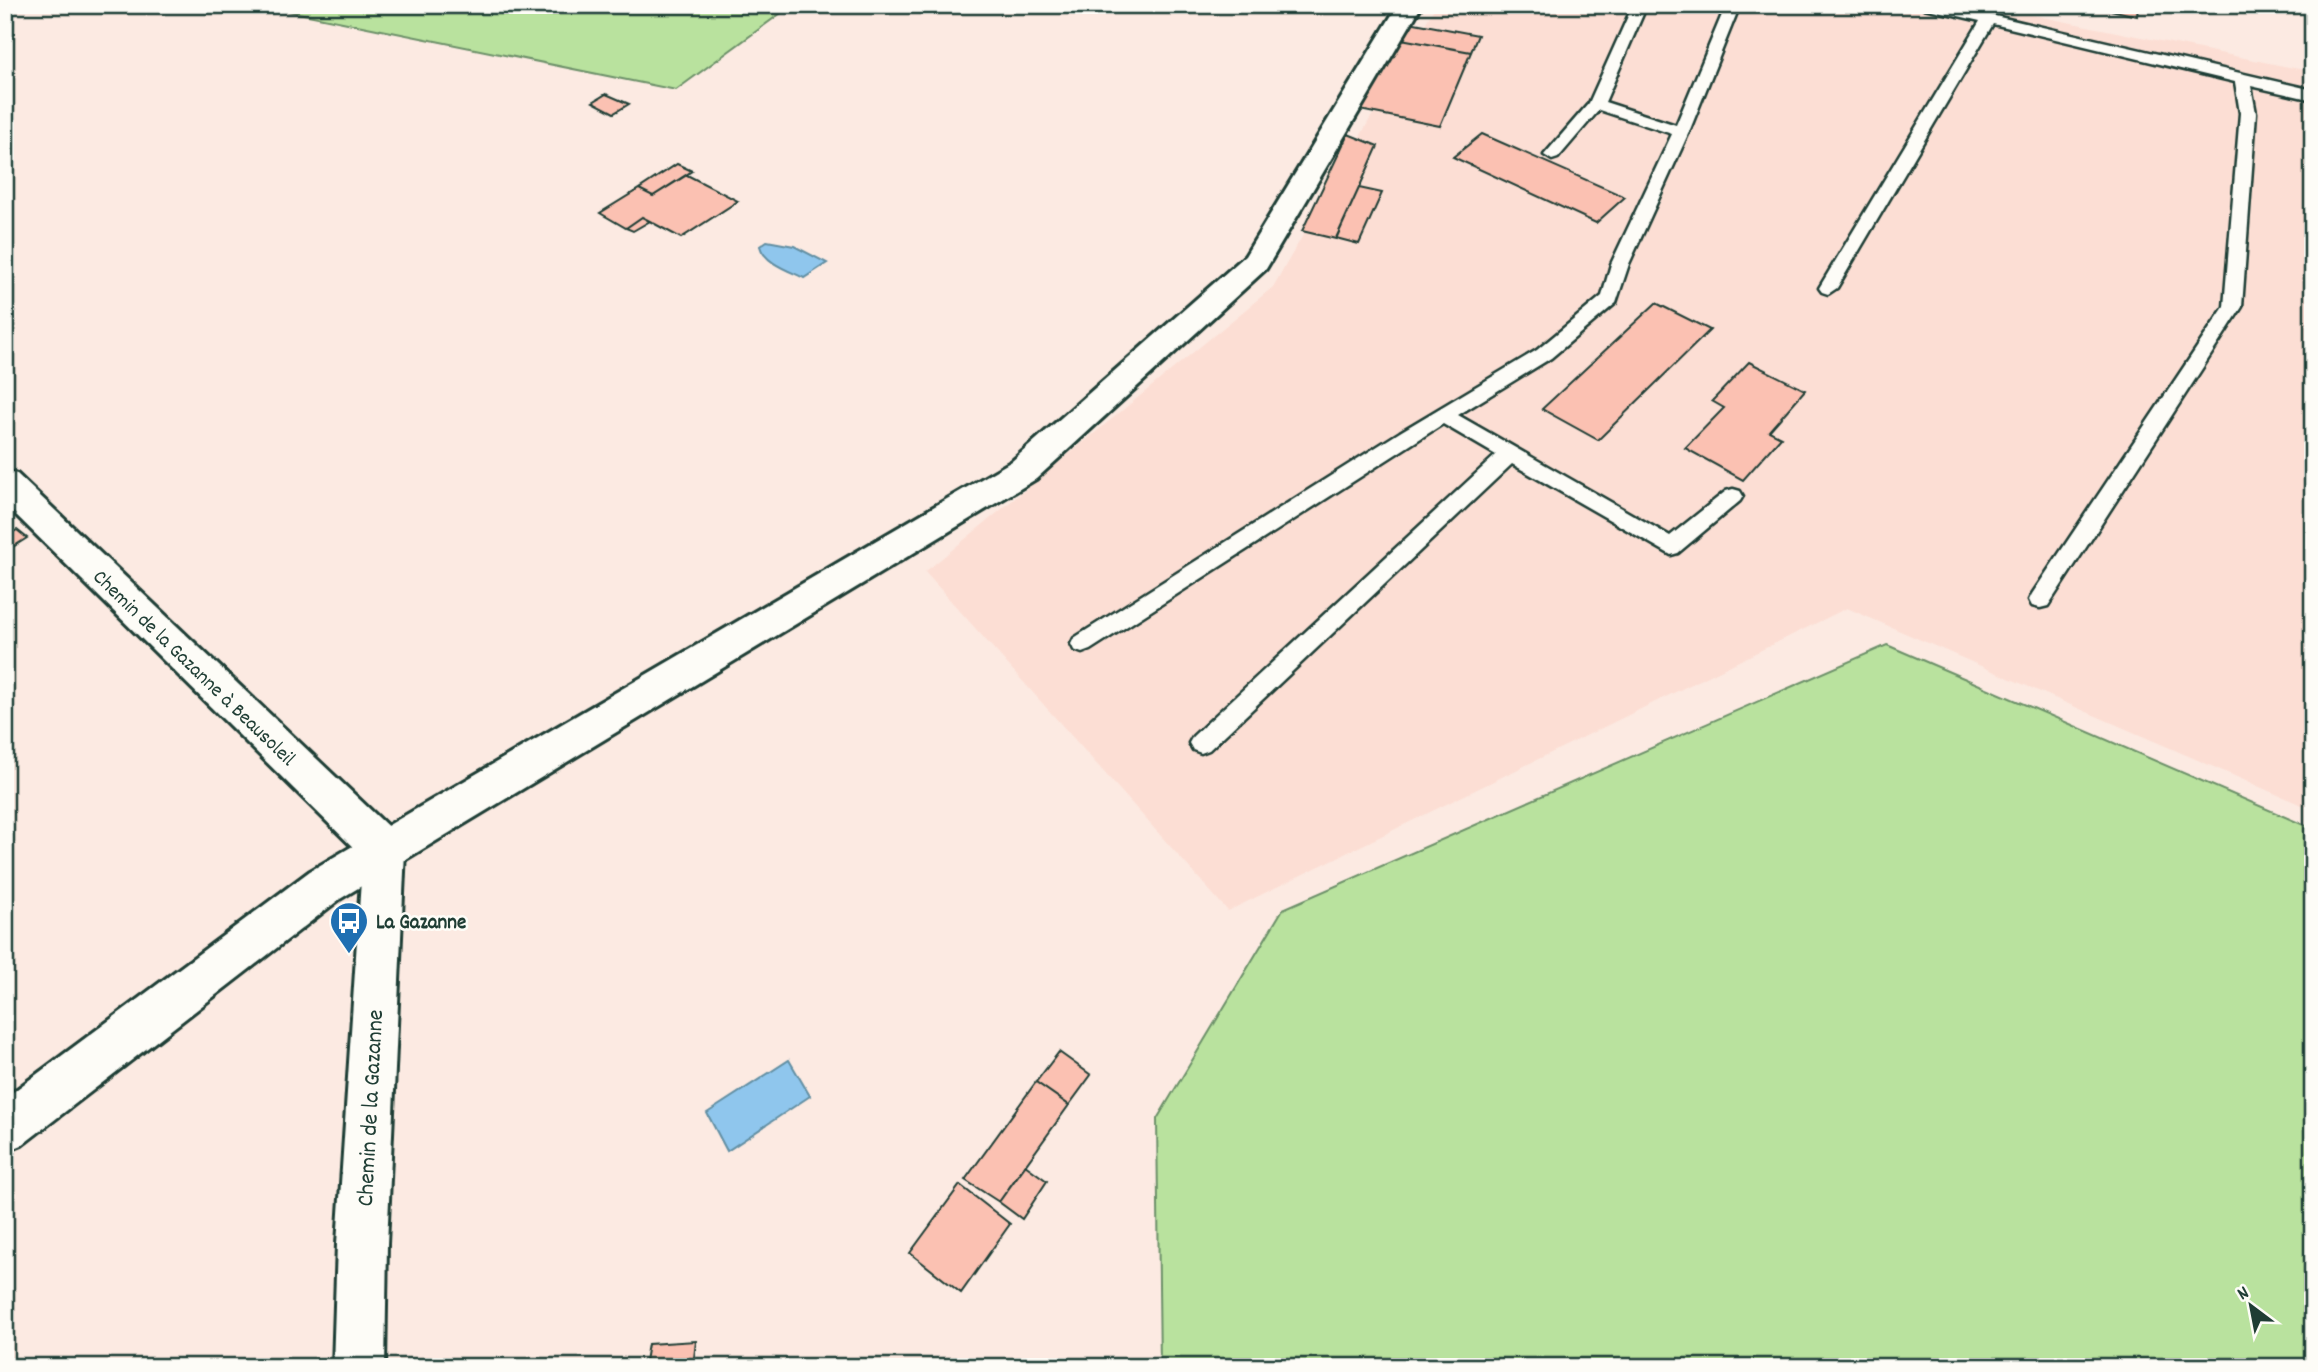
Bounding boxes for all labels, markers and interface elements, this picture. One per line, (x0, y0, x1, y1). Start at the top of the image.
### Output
street label: Chemin de la Gazanne à Beausoleil (85, 564, 301, 774)
bus stop icon: La Gazanne (328, 900, 370, 955)
place label: La Gazanne (376, 909, 466, 939)
street label: Chemin de la Gazanne (350, 1009, 394, 1207)
north arrow (2216, 1270, 2286, 1340)
text: N (2233, 1281, 2255, 1308)

